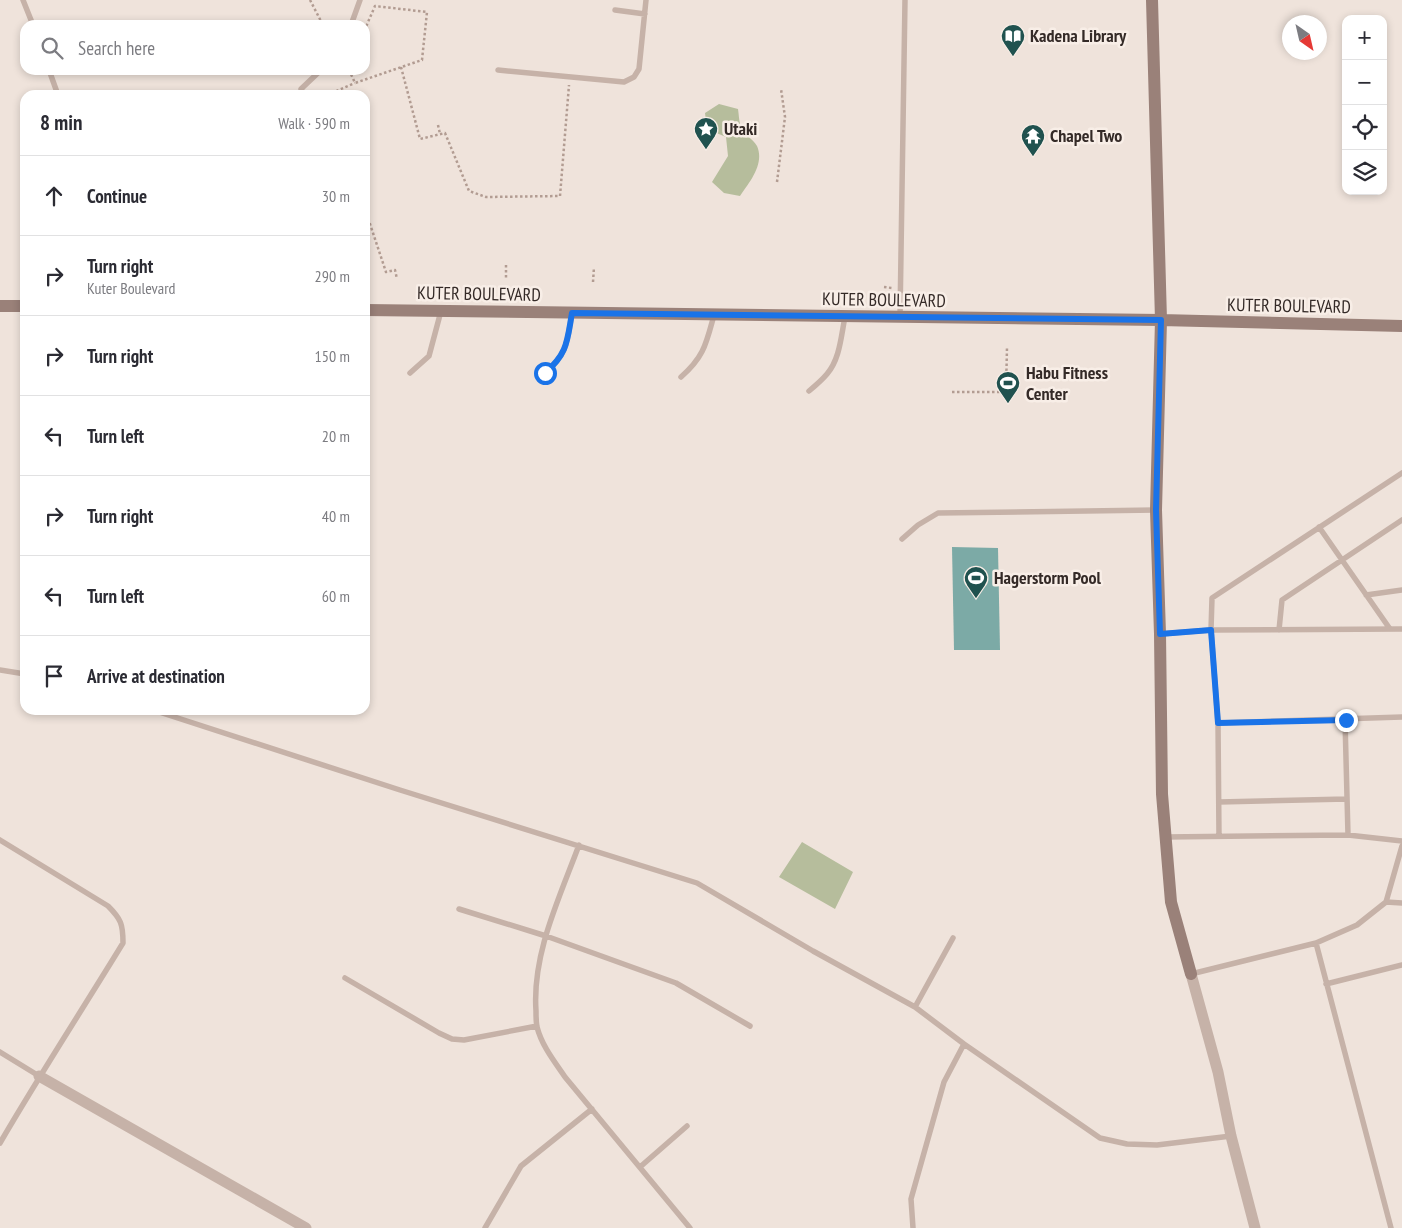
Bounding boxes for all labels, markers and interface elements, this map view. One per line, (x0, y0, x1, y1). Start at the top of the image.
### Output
north arrow (1282, 15, 1327, 60)
map controls (1342, 15, 1387, 195)
button: + (1342, 15, 1387, 60)
search box (20, 20, 370, 75)
library icon: Kadena Library (1000, 23, 1026, 57)
place label: Kadena Library (1030, 24, 1127, 47)
icon: search (38, 34, 66, 62)
text: Search here (78, 36, 155, 60)
button: − (1342, 60, 1387, 105)
button: locate (1342, 105, 1387, 150)
text: 8 min (40, 109, 82, 136)
text: Walk · 590 m (278, 113, 350, 133)
place icon: Utaki (693, 116, 719, 150)
place label: Utaki (724, 117, 757, 140)
temple icon: Chapel Two (1020, 123, 1046, 157)
place label: Chapel Two (1050, 124, 1122, 147)
button: layers (1342, 150, 1387, 195)
icon: ahead (40, 182, 68, 210)
text: Continue (87, 184, 147, 208)
text: 30 m (322, 186, 350, 206)
text: Turn right (87, 254, 153, 278)
icon: right (40, 262, 68, 290)
text: 290 m (315, 266, 350, 286)
text: Kuter Boulevard (87, 278, 176, 298)
street label: KUTER BOULEVARD (417, 281, 541, 306)
street label: KUTER BOULEVARD (822, 287, 946, 312)
street label: KUTER BOULEVARD (1227, 293, 1351, 318)
icon: right (40, 342, 68, 370)
text: Turn right (87, 344, 153, 368)
text: 150 m (315, 346, 350, 366)
place label: Habu Fitness Center (1026, 361, 1108, 405)
route start (534, 362, 557, 385)
sports icon: Habu Fitness Center (995, 370, 1021, 404)
icon: left (40, 422, 68, 450)
text: Turn left (87, 424, 144, 448)
text: 20 m (322, 426, 350, 446)
icon: right (40, 502, 68, 530)
text: Turn right (87, 504, 153, 528)
text: 40 m (322, 506, 350, 526)
sports icon: Hagerstorm Pool (963, 565, 989, 599)
place label: Hagerstorm Pool (994, 566, 1101, 589)
icon: left (40, 582, 68, 610)
text: Turn left (87, 584, 144, 608)
text: 60 m (322, 586, 350, 606)
icon: arrive (40, 662, 68, 690)
text: Arrive at destination (87, 664, 225, 688)
route end (1335, 709, 1358, 732)

